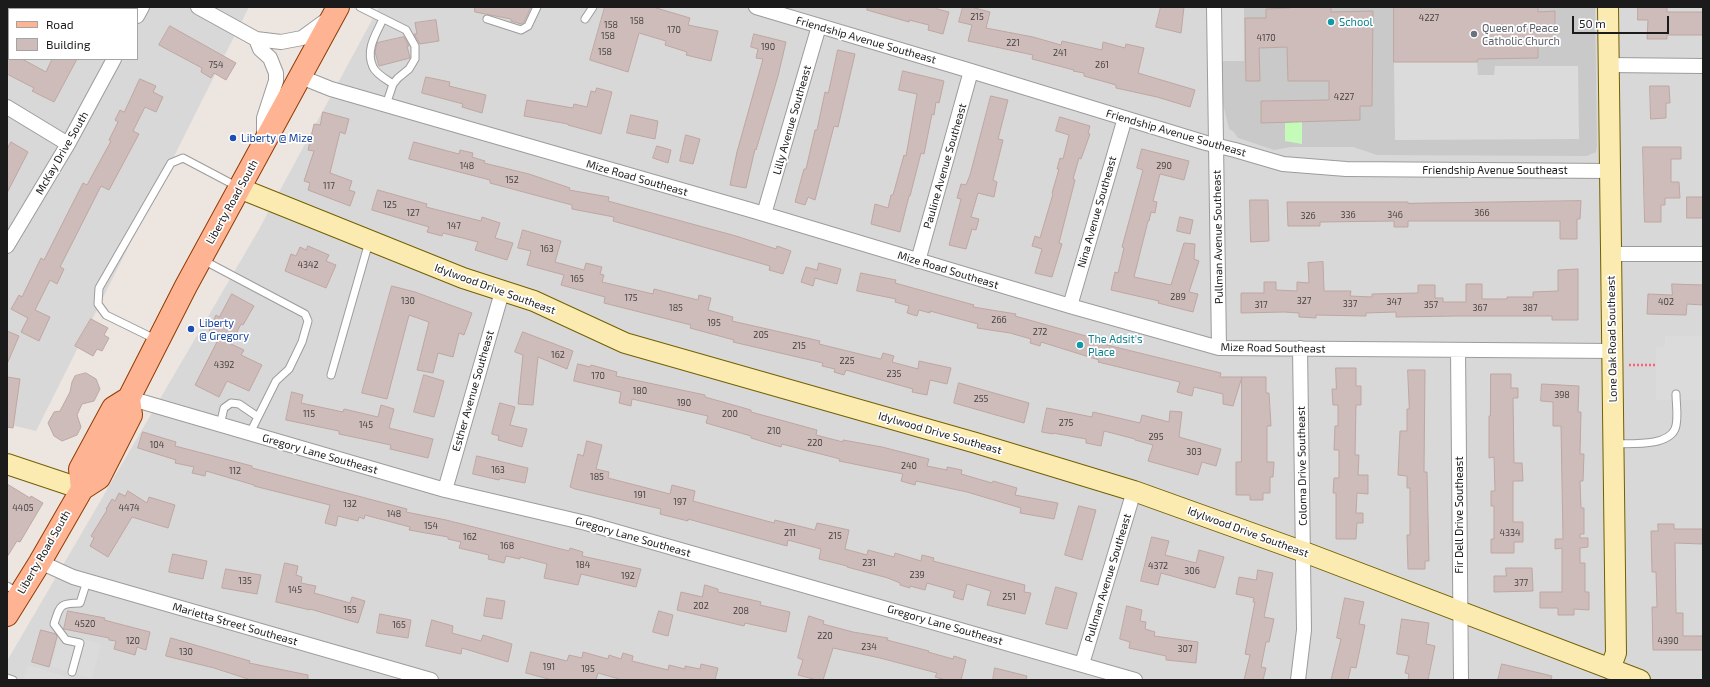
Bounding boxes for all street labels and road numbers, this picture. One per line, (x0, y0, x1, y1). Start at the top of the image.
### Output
street label: Friendship Avenue Southeast (794, 14, 938, 66)
street label: Lilly Avenue Southeast (770, 64, 814, 176)
street label: Pauline Avenue Southeast (921, 102, 969, 230)
street label: Friendship Avenue Southeast (1104, 107, 1248, 159)
street label: McKay Drive South (33, 109, 91, 197)
street label: Nina Avenue Southeast (1075, 155, 1119, 269)
street label: Liberty Road South (203, 157, 261, 247)
street label: Mize Road Southeast (585, 157, 689, 199)
street label: Friendship Avenue Southeast (1422, 163, 1568, 177)
street label: Pullman Avenue Southeast (1210, 170, 1226, 304)
street label: Mize Road Southeast (896, 248, 1000, 292)
street label: Idylwood Drive Southeast (433, 261, 557, 317)
street label: Lone Oak Road Southeast (1604, 275, 1620, 403)
street label: Esther Avenue Southeast (449, 329, 497, 453)
street label: Mize Road Southeast (1220, 340, 1326, 356)
street label: Coloma Drive Southeast (1294, 406, 1310, 526)
street label: Idylwood Drive Southeast (877, 409, 1003, 457)
street label: Gregory Lane Southeast (261, 431, 379, 477)
street label: Fir Dell Drive Southeast (1452, 456, 1466, 574)
street label: Idylwood Drive Southeast (1186, 504, 1310, 560)
street label: Liberty Road South (15, 508, 73, 596)
street label: Pullman Avenue Southeast (1082, 512, 1134, 644)
street label: Gregory Lane Southeast (574, 514, 692, 560)
street label: Marietta Street Southeast (171, 600, 299, 648)
street label: Gregory Lane Southeast (886, 602, 1004, 648)

